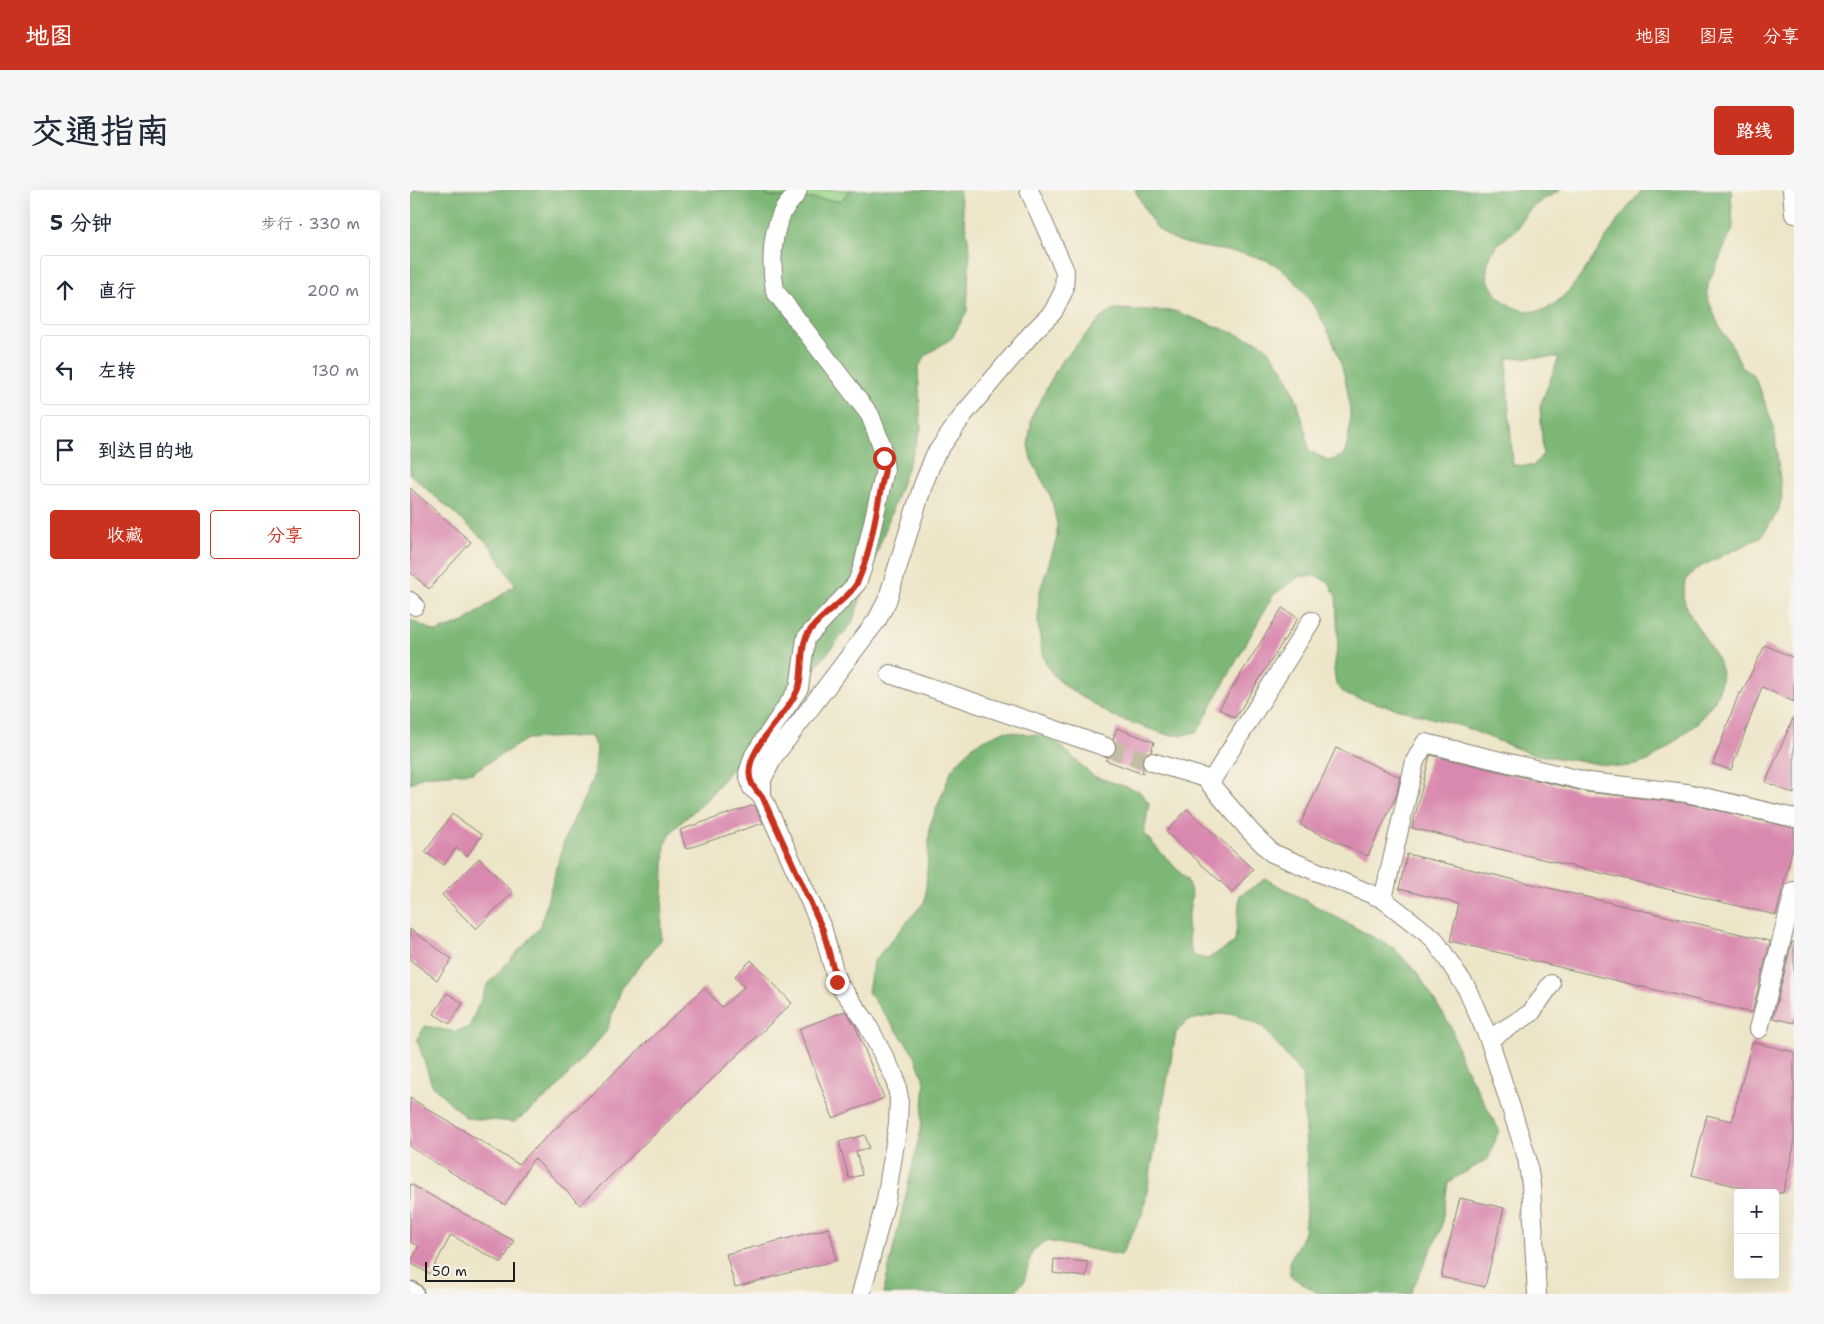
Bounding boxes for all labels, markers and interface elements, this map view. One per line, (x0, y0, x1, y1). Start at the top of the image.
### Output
text: 地图 (25, 20, 73, 52)
text: 地图 (1635, 24, 1671, 48)
text: 图层 (1699, 24, 1735, 48)
text: 分享 (1763, 24, 1799, 48)
button: 路线 (1714, 106, 1794, 155)
text: 交通指南 (30, 107, 170, 154)
text: 5 分钟 (50, 209, 112, 237)
text: 步行 · 330 m (261, 213, 360, 234)
icon: ahead (51, 276, 79, 304)
text: 直行 (98, 278, 136, 303)
text: 200 m (307, 280, 359, 301)
icon: left (51, 356, 79, 384)
text: 左转 (98, 358, 136, 383)
text: 130 m (312, 360, 359, 381)
icon: arrive (51, 436, 79, 464)
text: 到达目的地 (98, 438, 193, 463)
route start (873, 447, 896, 470)
button: 收藏 (50, 510, 200, 559)
button: 分享 (210, 510, 360, 559)
route end (826, 971, 849, 994)
map controls (1734, 1189, 1779, 1279)
button: + (1734, 1189, 1779, 1234)
button: − (1734, 1234, 1779, 1279)
scale bar (425, 1259, 515, 1282)
text: 50 m (432, 1262, 467, 1280)

